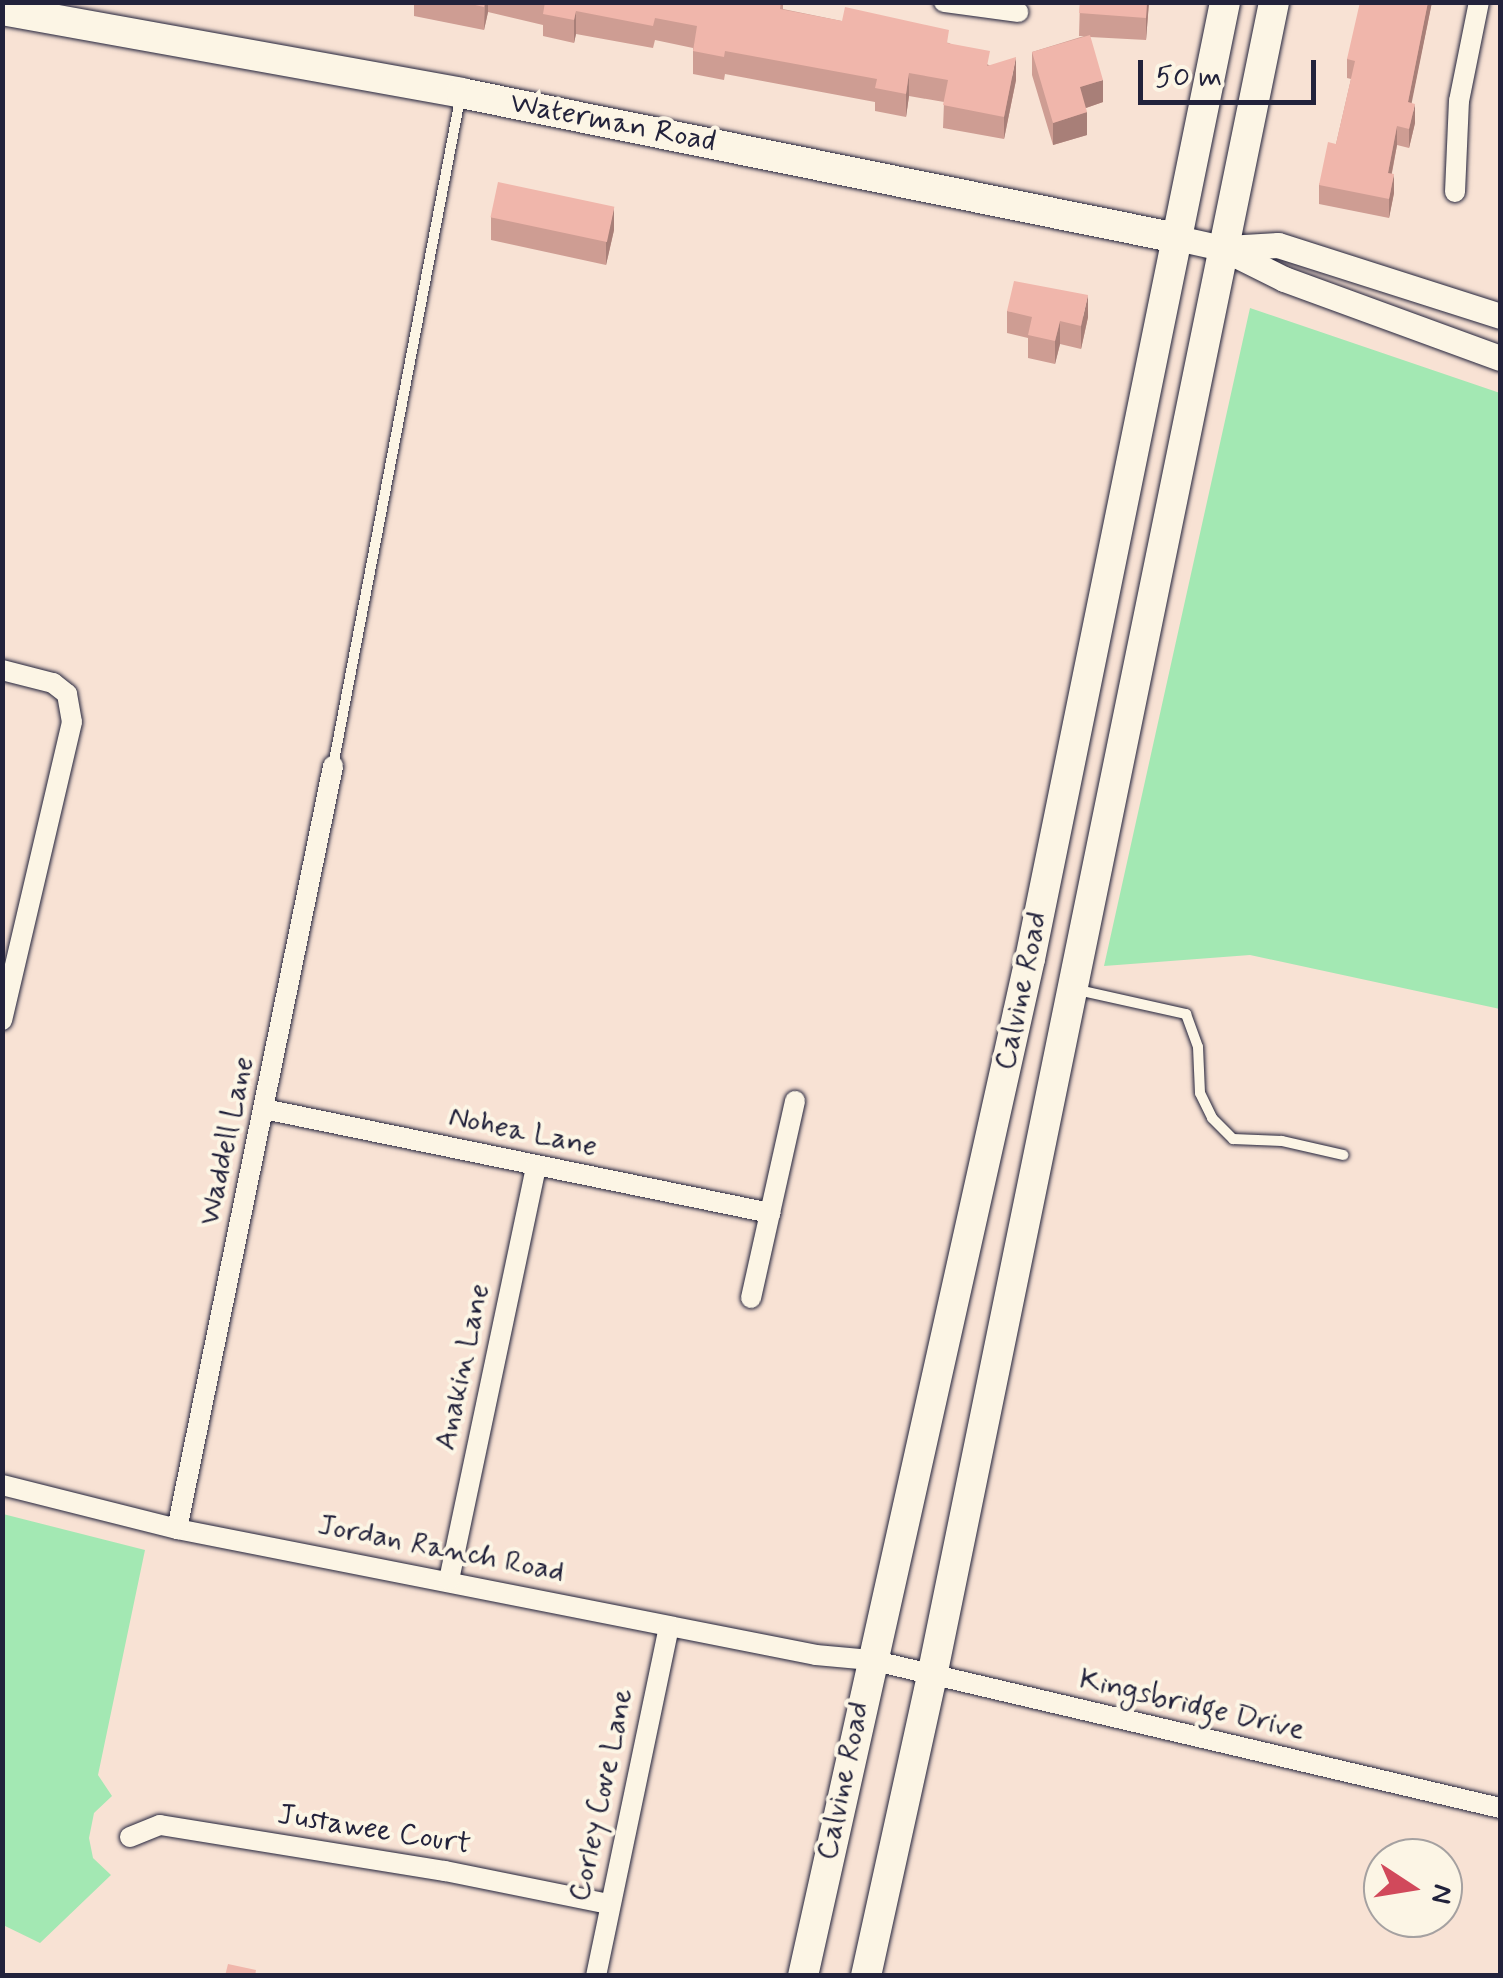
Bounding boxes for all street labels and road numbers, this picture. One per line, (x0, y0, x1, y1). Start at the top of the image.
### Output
street label: Waterman Road (508, 86, 718, 160)
street label: Calvine Road (988, 908, 1056, 1074)
street label: Waddell Lane (191, 1052, 263, 1230)
street label: Nohea Lane (445, 1099, 601, 1165)
street label: Anakin Lane (428, 1281, 498, 1453)
street label: Jordan Ranch Road (319, 1508, 563, 1590)
street label: Kingsbridge Drive (1078, 1662, 1306, 1748)
street label: Corley Cove Lane (561, 1683, 643, 1907)
street label: Calvine Road (810, 1698, 878, 1864)
street label: Justawee Court (275, 1797, 473, 1863)

